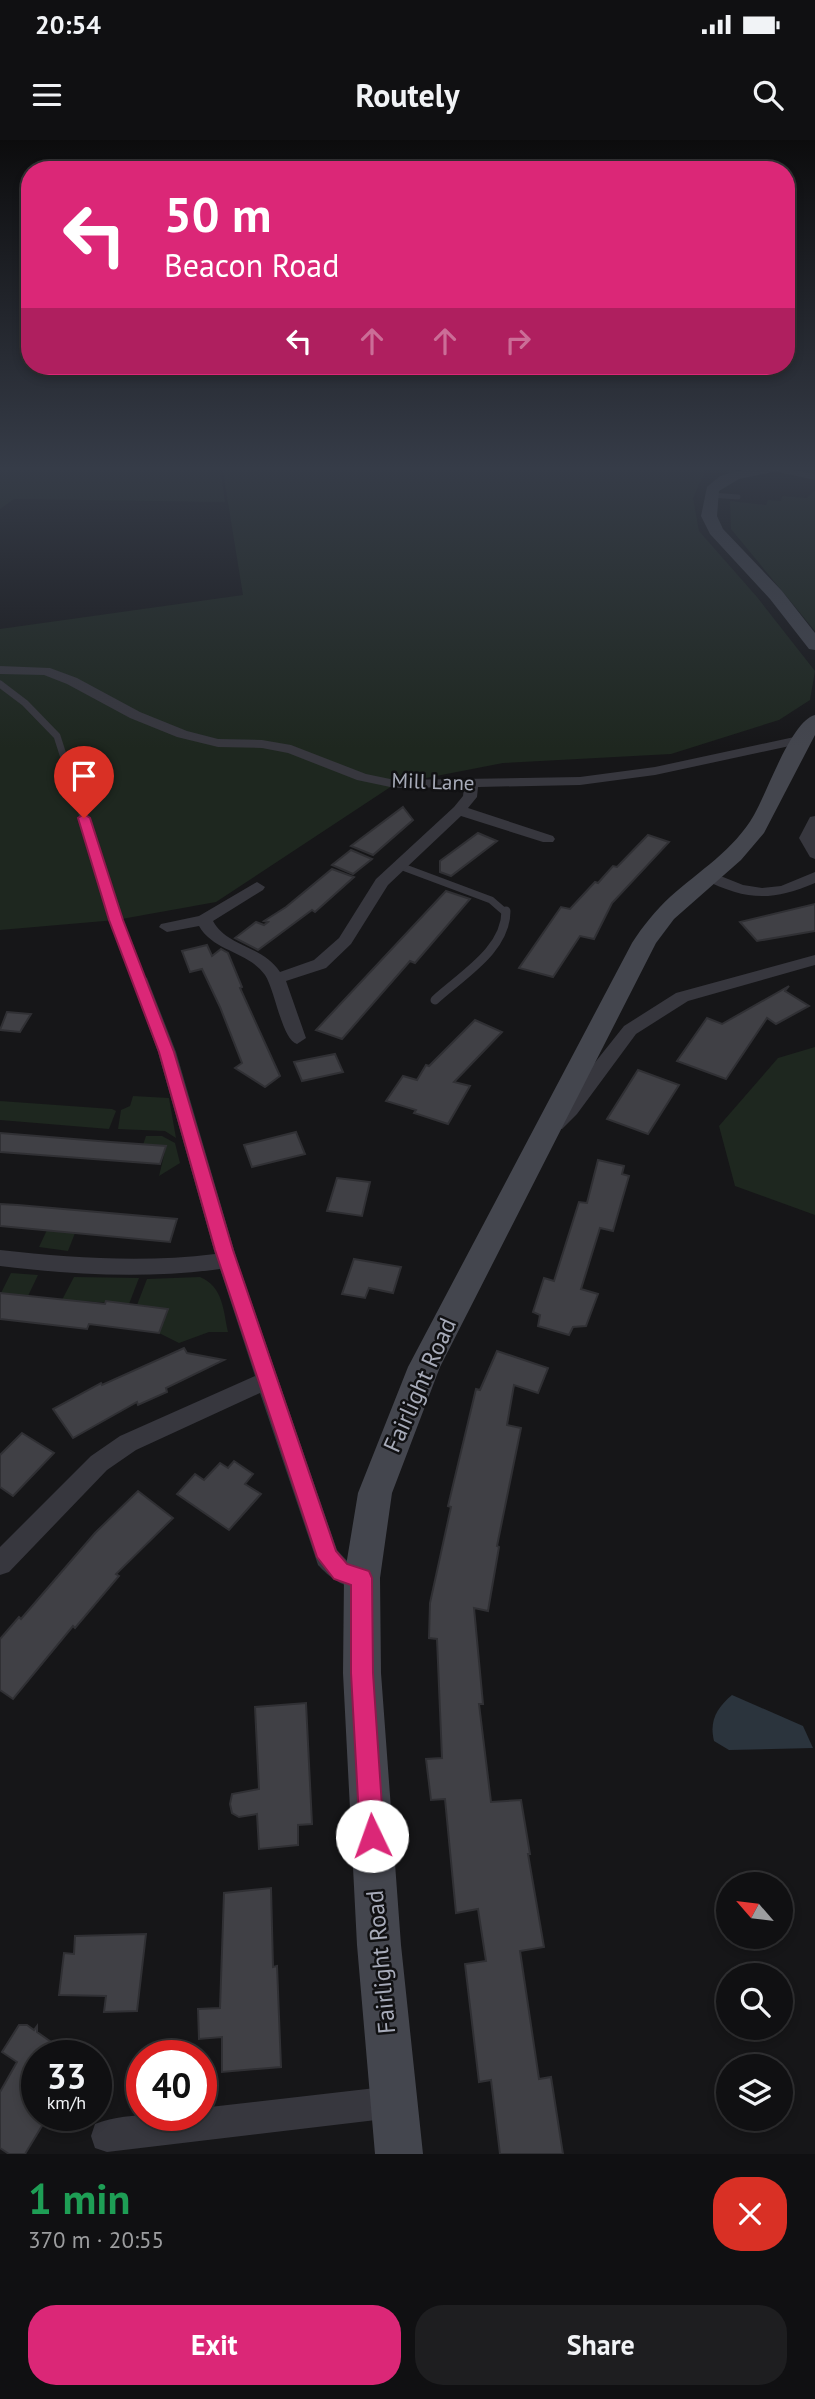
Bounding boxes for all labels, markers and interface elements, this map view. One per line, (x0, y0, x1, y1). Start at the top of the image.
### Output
text: 20:54 (35, 8, 101, 41)
text: Routely (355, 74, 460, 116)
icon: menu (28, 76, 66, 114)
icon: search (749, 76, 787, 114)
text: 50 m (164, 182, 271, 246)
icon: left (49, 189, 140, 280)
text: Beacon Road (164, 244, 339, 286)
icon: left (280, 322, 318, 360)
icon: ahead (353, 322, 391, 360)
icon: ahead (426, 322, 464, 360)
icon: right (499, 322, 537, 360)
pin (54, 746, 114, 818)
icon: arrive (65, 757, 103, 795)
street label: Mill Lane (391, 767, 475, 796)
street label: Fairlight Road (376, 1313, 463, 1457)
position arrow (335, 1799, 409, 1873)
north arrow (716, 1872, 793, 1950)
map controls (716, 1872, 793, 2131)
street label: Fairlight Road (359, 1889, 402, 2035)
button: search (716, 1963, 793, 2040)
speed limit sign: 40 (126, 2040, 217, 2131)
text: 33 (47, 2053, 86, 2099)
button: layers (716, 2054, 793, 2131)
text: km/h (47, 2091, 86, 2114)
text: 1 min (28, 2171, 130, 2226)
button: close (713, 2177, 787, 2251)
text: 370 m · 20:55 (28, 2225, 164, 2254)
button: Exit (28, 2305, 401, 2385)
button: Share (415, 2305, 787, 2385)

